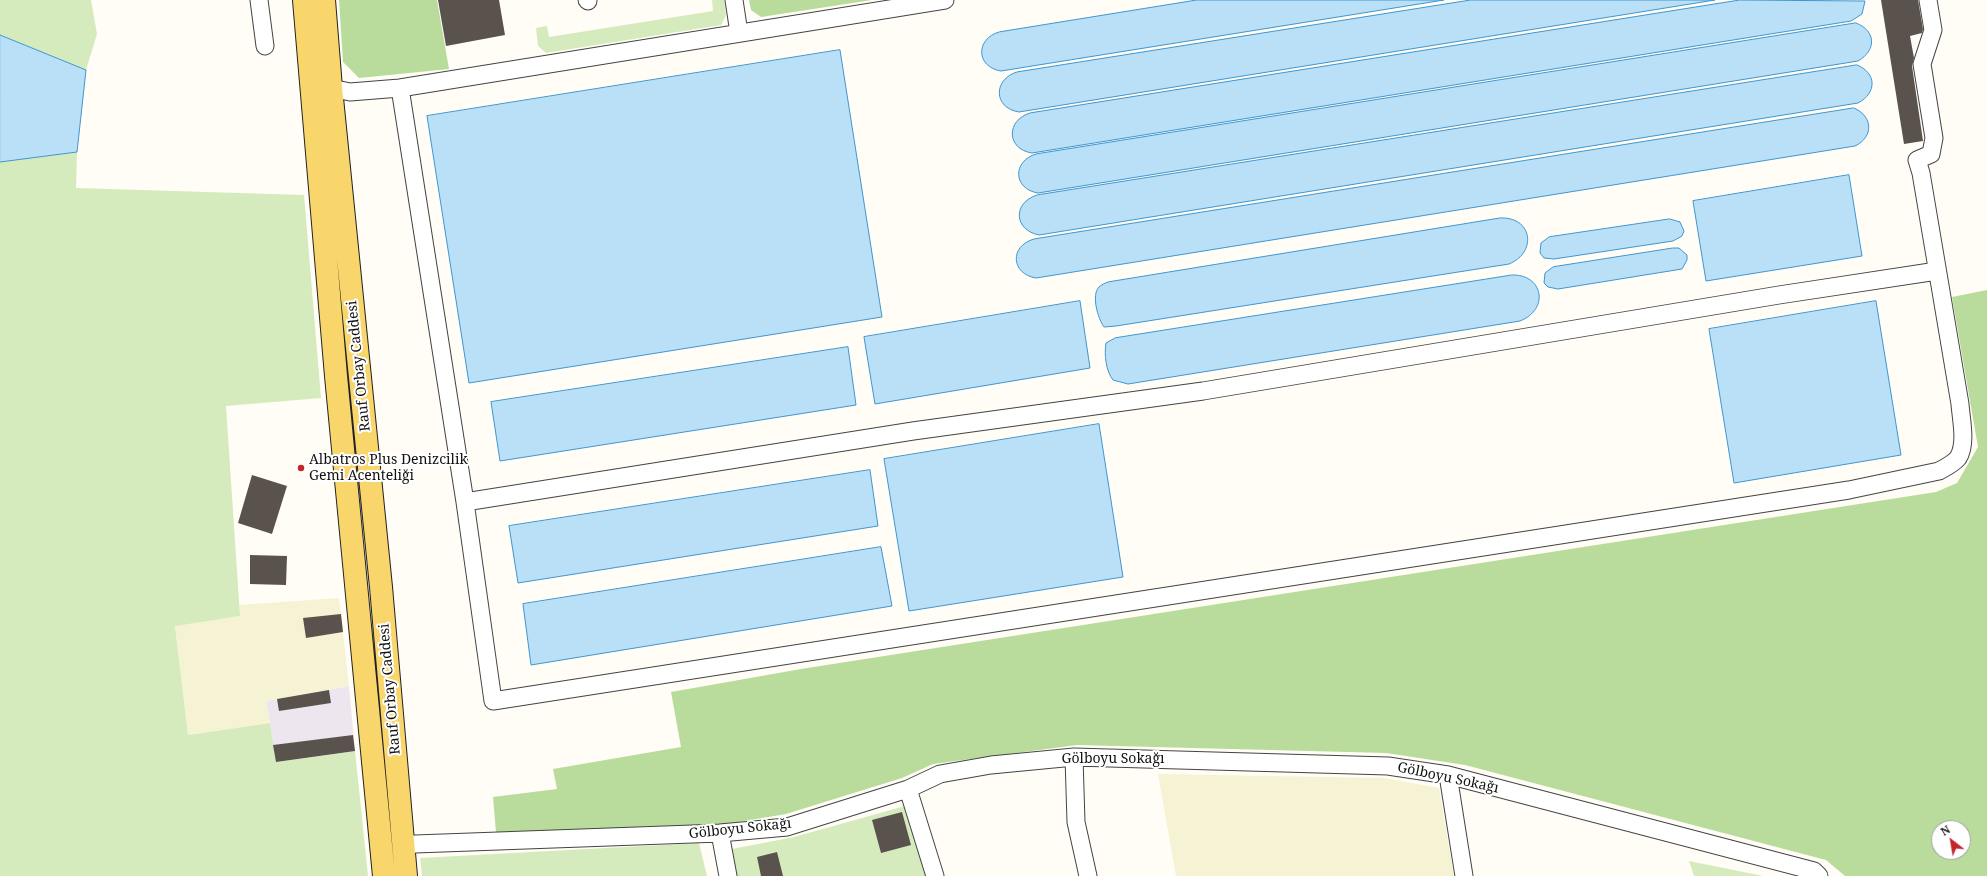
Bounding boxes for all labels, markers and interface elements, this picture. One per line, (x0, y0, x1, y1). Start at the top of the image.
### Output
street label: Rauf Orbay Caddesi (344, 300, 374, 432)
place label: Albatros Plus Denizcilik Gemi Acenteliği (309, 452, 468, 484)
marker: Albatros Plus Denizcilik Gemi Acenteliği (296, 463, 306, 473)
street label: Rauf Orbay Caddesi (376, 623, 404, 755)
street label: Gölboyu Sokağı (1061, 751, 1165, 767)
street label: Gölboyu Sokağı (1396, 759, 1500, 797)
street label: Gölboyu Sokağı (688, 815, 792, 843)
north arrow (1931, 820, 1971, 860)
text: N (1937, 821, 1953, 839)

